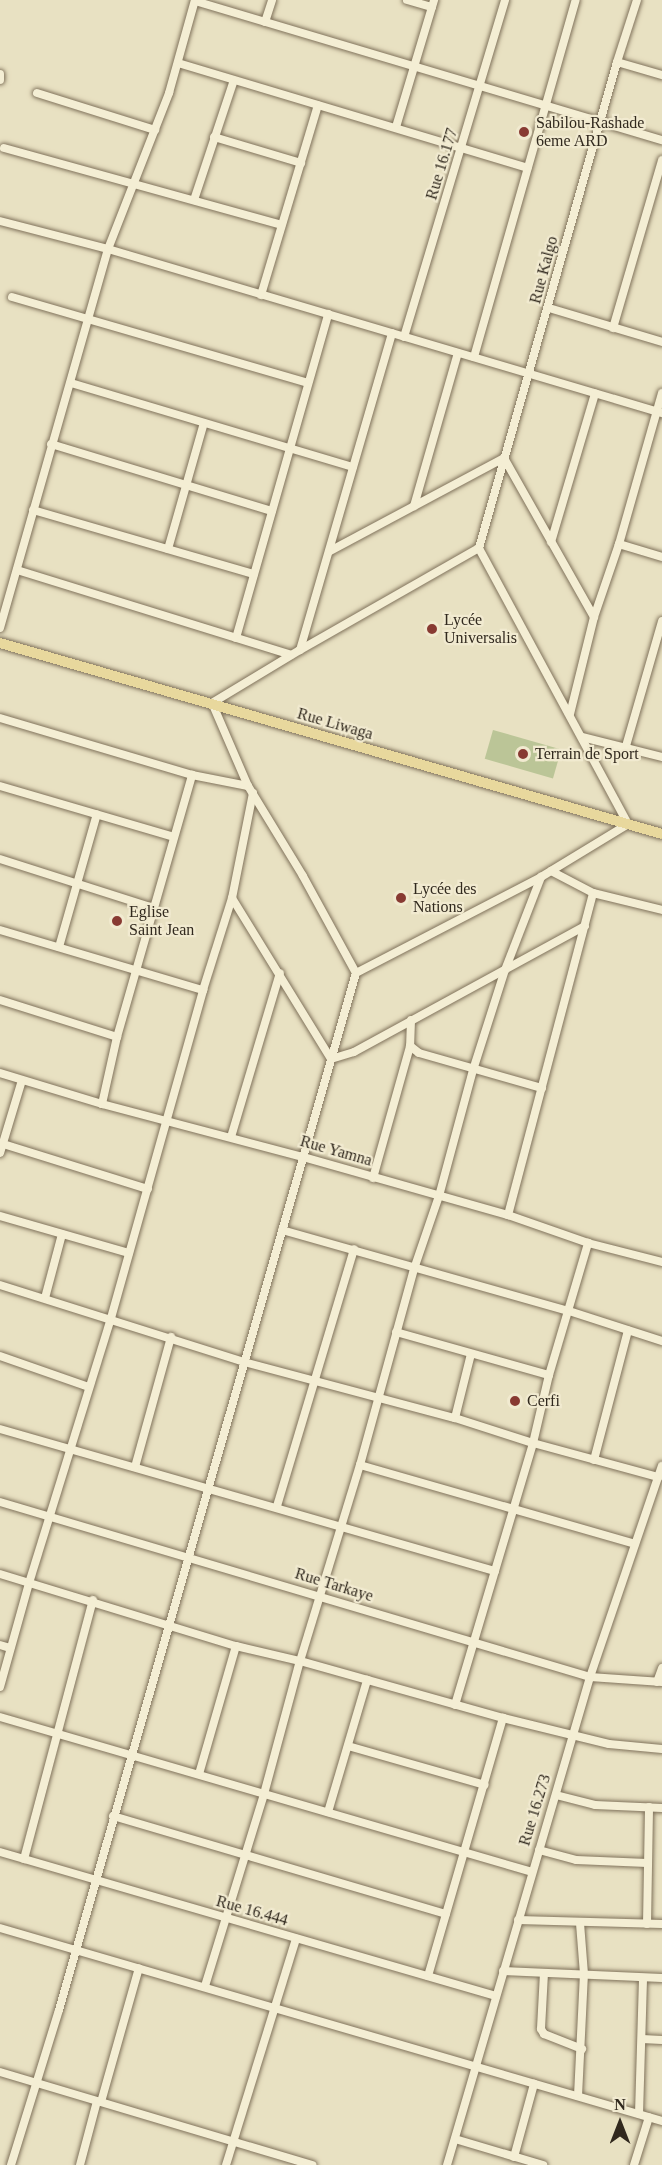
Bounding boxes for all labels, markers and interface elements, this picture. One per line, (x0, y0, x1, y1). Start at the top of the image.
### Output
place label: Sabilou-Rashade 6eme ARD (536, 113, 644, 151)
marker: Sabilou-Rashade 6eme ARD (517, 125, 531, 139)
street label: Rue 16.177 (422, 126, 462, 202)
street label: Rue Kalgo (526, 234, 562, 306)
place label: Lycée Universalis (444, 610, 517, 648)
marker: Lycée Universalis (425, 622, 439, 636)
street label: Rue Liwaga (295, 704, 375, 744)
place label: Terrain de Sport (535, 744, 639, 764)
marker: Terrain de Sport (516, 747, 530, 761)
place label: Lycée des Nations (413, 879, 477, 917)
marker: Lycée des Nations (394, 891, 408, 905)
place label: Eglise Saint Jean (129, 902, 194, 940)
marker: Eglise Saint Jean (110, 914, 124, 928)
street label: Rue Yamna (298, 1132, 374, 1170)
place label: Cerfi (527, 1391, 560, 1411)
marker: Cerfi (508, 1394, 522, 1408)
street label: Rue Tarkaye (292, 1564, 376, 1606)
street label: Rue 16.273 (515, 1772, 555, 1848)
street label: Rue 16.444 (214, 1892, 290, 1930)
north arrow (590, 2093, 650, 2153)
text: N (614, 2096, 626, 2113)

